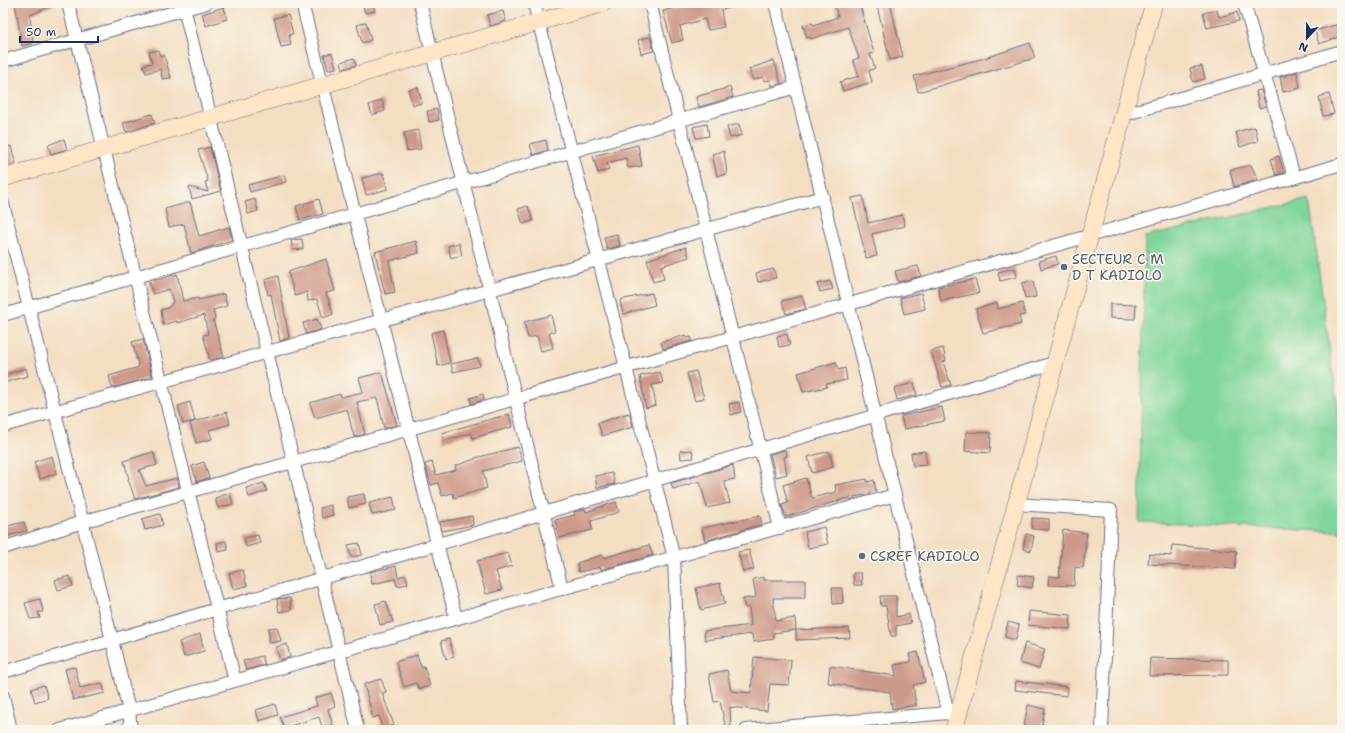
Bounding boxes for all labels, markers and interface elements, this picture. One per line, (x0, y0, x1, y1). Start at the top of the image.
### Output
scale bar (20, 18, 98, 44)
north arrow (1287, 18, 1327, 58)
text: 50 m (26, 24, 56, 40)
text: N (1296, 38, 1310, 55)
place label: SECTEUR C M D T KADIOLO (1072, 250, 1164, 284)
marker: SECTEUR C M D T KADIOLO (1059, 262, 1069, 272)
place label: CSREF KADIOLO (870, 547, 980, 565)
marker: CSREF KADIOLO (857, 551, 867, 561)

